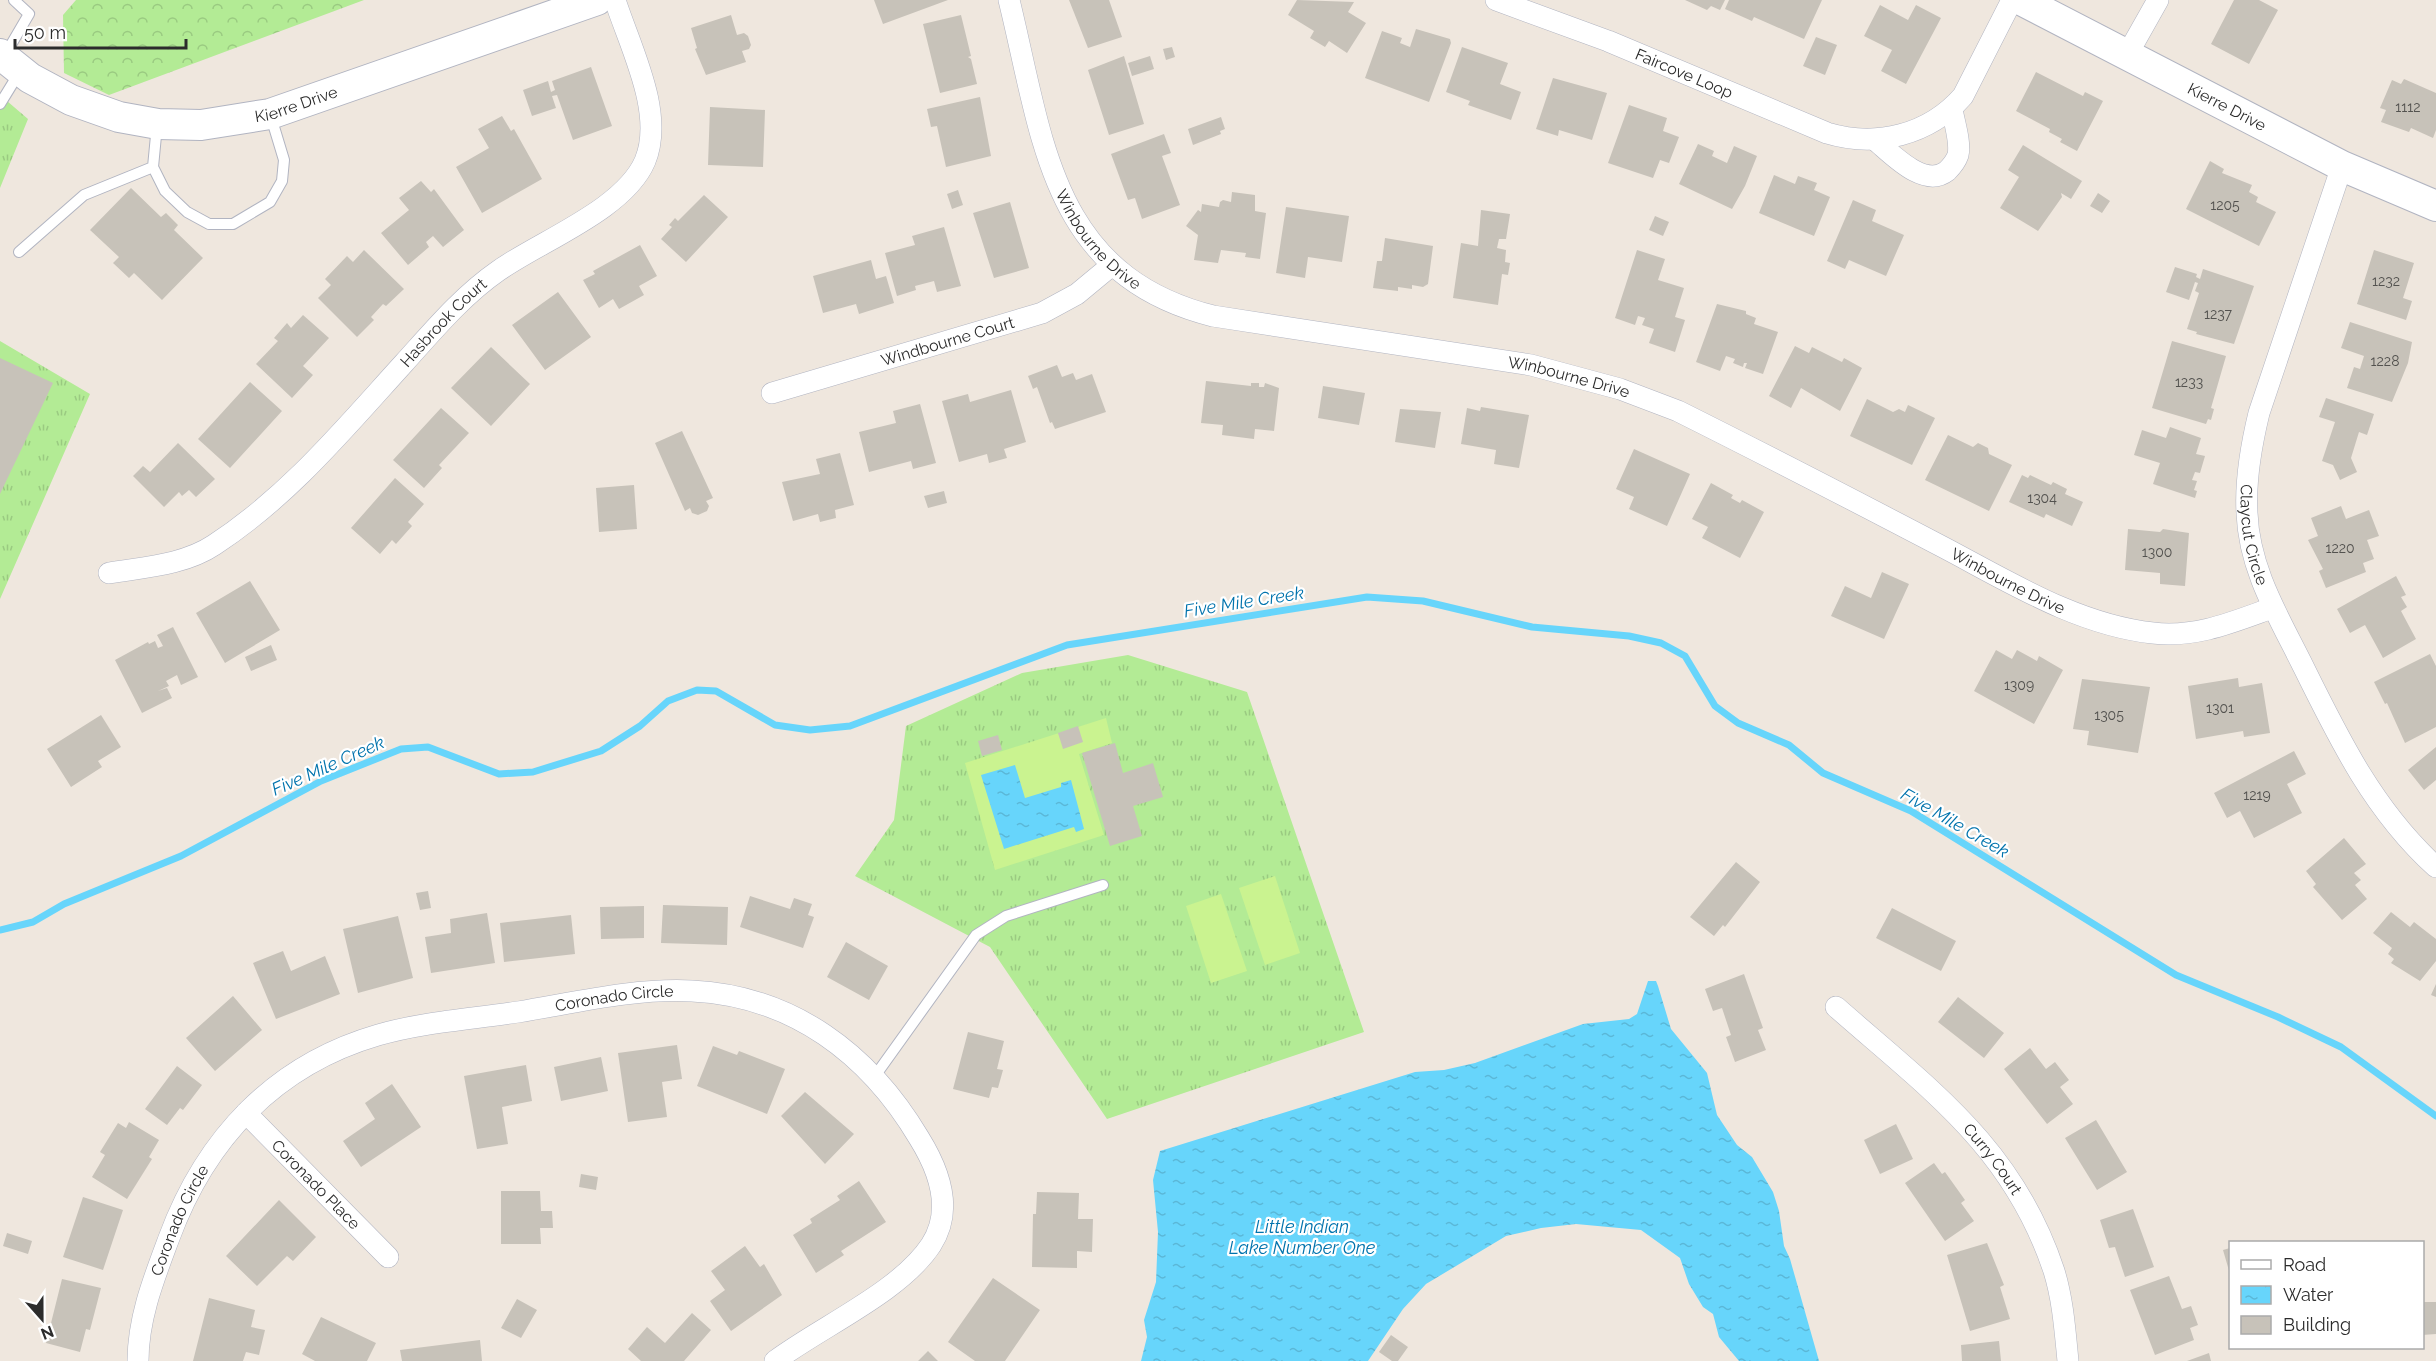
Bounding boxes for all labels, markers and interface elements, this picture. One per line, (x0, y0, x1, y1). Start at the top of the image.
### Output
scale bar (15, 12, 186, 50)
text: 50 m (24, 22, 66, 43)
street label: Faircove Loop (1633, 45, 1736, 102)
street label: Kierre Drive (2184, 79, 2269, 135)
street label: Kierre Drive (253, 82, 340, 126)
house number: 1112 (2395, 99, 2421, 115)
street label: Winbourne Drive (1052, 186, 1144, 294)
house number: 1205 (2210, 197, 2240, 213)
house number: 1232 (2372, 273, 2400, 289)
street label: Hasbrook Court (396, 274, 491, 371)
house number: 1237 (2204, 306, 2233, 322)
street label: Windbourne Court (879, 313, 1017, 370)
street label: Winbourne Drive (1507, 353, 1633, 402)
house number: 1228 (2371, 353, 2399, 369)
house number: 1233 (2175, 374, 2203, 390)
street label: Claycut Circle (2237, 484, 2272, 588)
house number: 1304 (2027, 490, 2057, 506)
house number: 1220 (2325, 540, 2355, 556)
street label: Winbourne Drive (1948, 544, 2068, 618)
house number: 1300 (2142, 544, 2172, 560)
water label: Five Mile Creek (1182, 582, 1306, 621)
house number: 1309 (2004, 677, 2034, 693)
house number: 1301 (2206, 700, 2234, 716)
house number: 1305 (2094, 707, 2124, 723)
water label: Five Mile Creek (268, 731, 388, 800)
water label: Five Mile Creek (1898, 783, 2013, 862)
house number: 1219 (2243, 787, 2271, 803)
street label: Coronado Circle (554, 982, 674, 1015)
street label: Curry Court (1959, 1119, 2026, 1199)
street label: Coronado Place (268, 1136, 364, 1233)
street label: Coronado Circle (147, 1161, 213, 1278)
water label: Little Indian Lake Number One (1229, 1216, 1376, 1258)
legend (2229, 1241, 2424, 1349)
text: Road (2283, 1254, 2326, 1275)
text: Water (2283, 1284, 2334, 1305)
north arrow (12, 1289, 72, 1349)
text: Building (2283, 1314, 2351, 1335)
text: N (38, 1321, 56, 1344)

